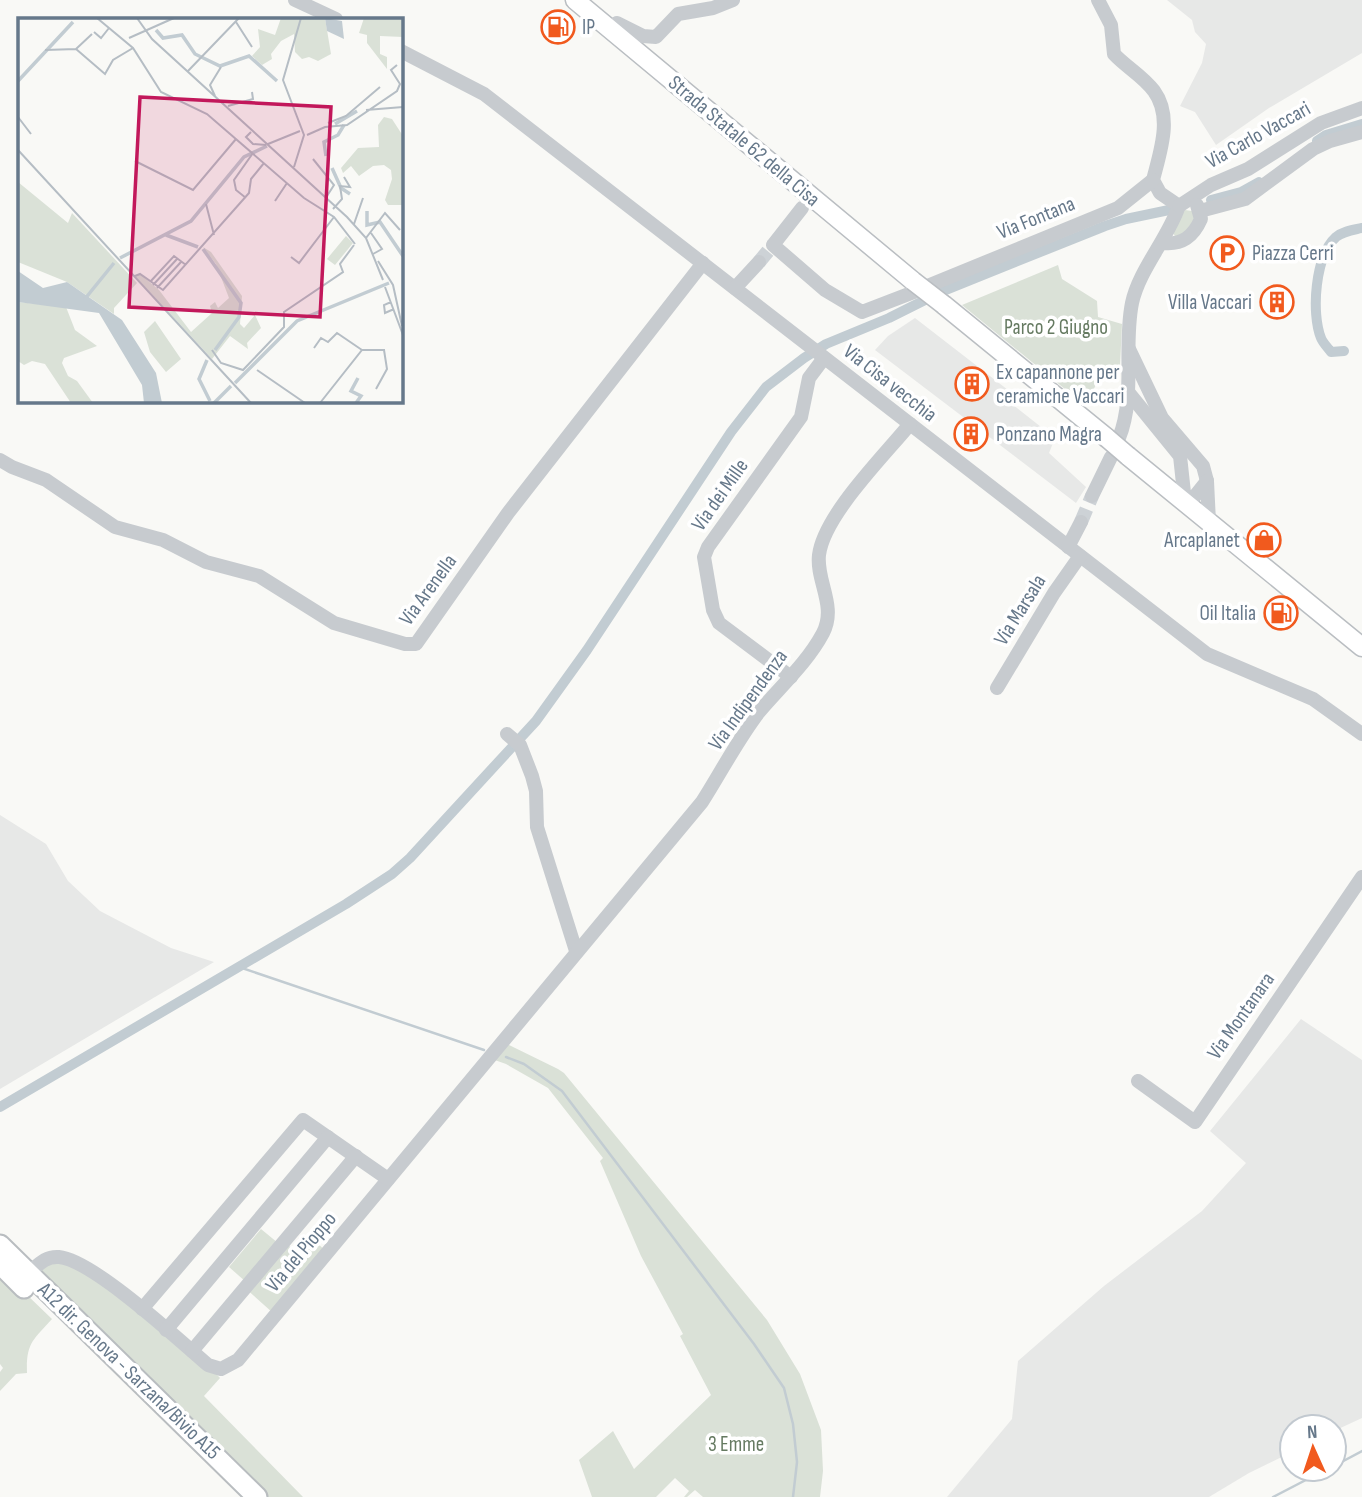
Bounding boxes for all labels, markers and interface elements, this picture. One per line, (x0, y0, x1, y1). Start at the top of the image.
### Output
fuel station icon: IP (539, 8, 577, 46)
place label: IP (582, 15, 595, 40)
inset map (18, 18, 402, 402)
street label: Strada Statale 62 della Cisa (663, 70, 825, 212)
street label: Via Carlo Vaccari (1201, 96, 1315, 174)
street label: Via Fontana (993, 191, 1079, 245)
parking icon: Piazza Cerri (1208, 234, 1246, 272)
place label: Piazza Cerri (1252, 241, 1334, 266)
building icon: Villa Vaccari (1258, 283, 1296, 321)
place label: Villa Vaccari (1168, 290, 1252, 315)
park label: Parco 2 Giugno (1004, 315, 1108, 340)
street label: Via Cisa vecchia (838, 339, 942, 427)
place label: Ex capannone per ceramiche Vaccari (996, 360, 1124, 409)
building icon: Ex capannone per ceramiche Vaccari (953, 365, 991, 403)
building icon: Ponzano Magra (952, 415, 990, 453)
place label: Ponzano Magra (996, 422, 1102, 447)
street label: Via dei Mille (686, 454, 754, 536)
shop icon: Arcaplanet (1245, 521, 1283, 559)
place label: Arcaplanet (1163, 528, 1240, 553)
street label: Via Arenella (394, 550, 462, 630)
street label: Via Marsala (989, 570, 1051, 650)
fuel station icon: Oil Italia (1262, 594, 1300, 632)
place label: Oil Italia (1200, 601, 1256, 626)
street label: Via Indipendenza (703, 645, 793, 755)
street label: Via Montanara (1202, 968, 1280, 1064)
street label: Via del Pioppo (260, 1207, 342, 1297)
street label: A12 dir. Genova - Sarzana/Bivio A15 (32, 1277, 225, 1465)
north arrow (1278, 1413, 1348, 1483)
text: N (1307, 1421, 1318, 1444)
park label: 3 Emme (708, 1432, 764, 1457)

